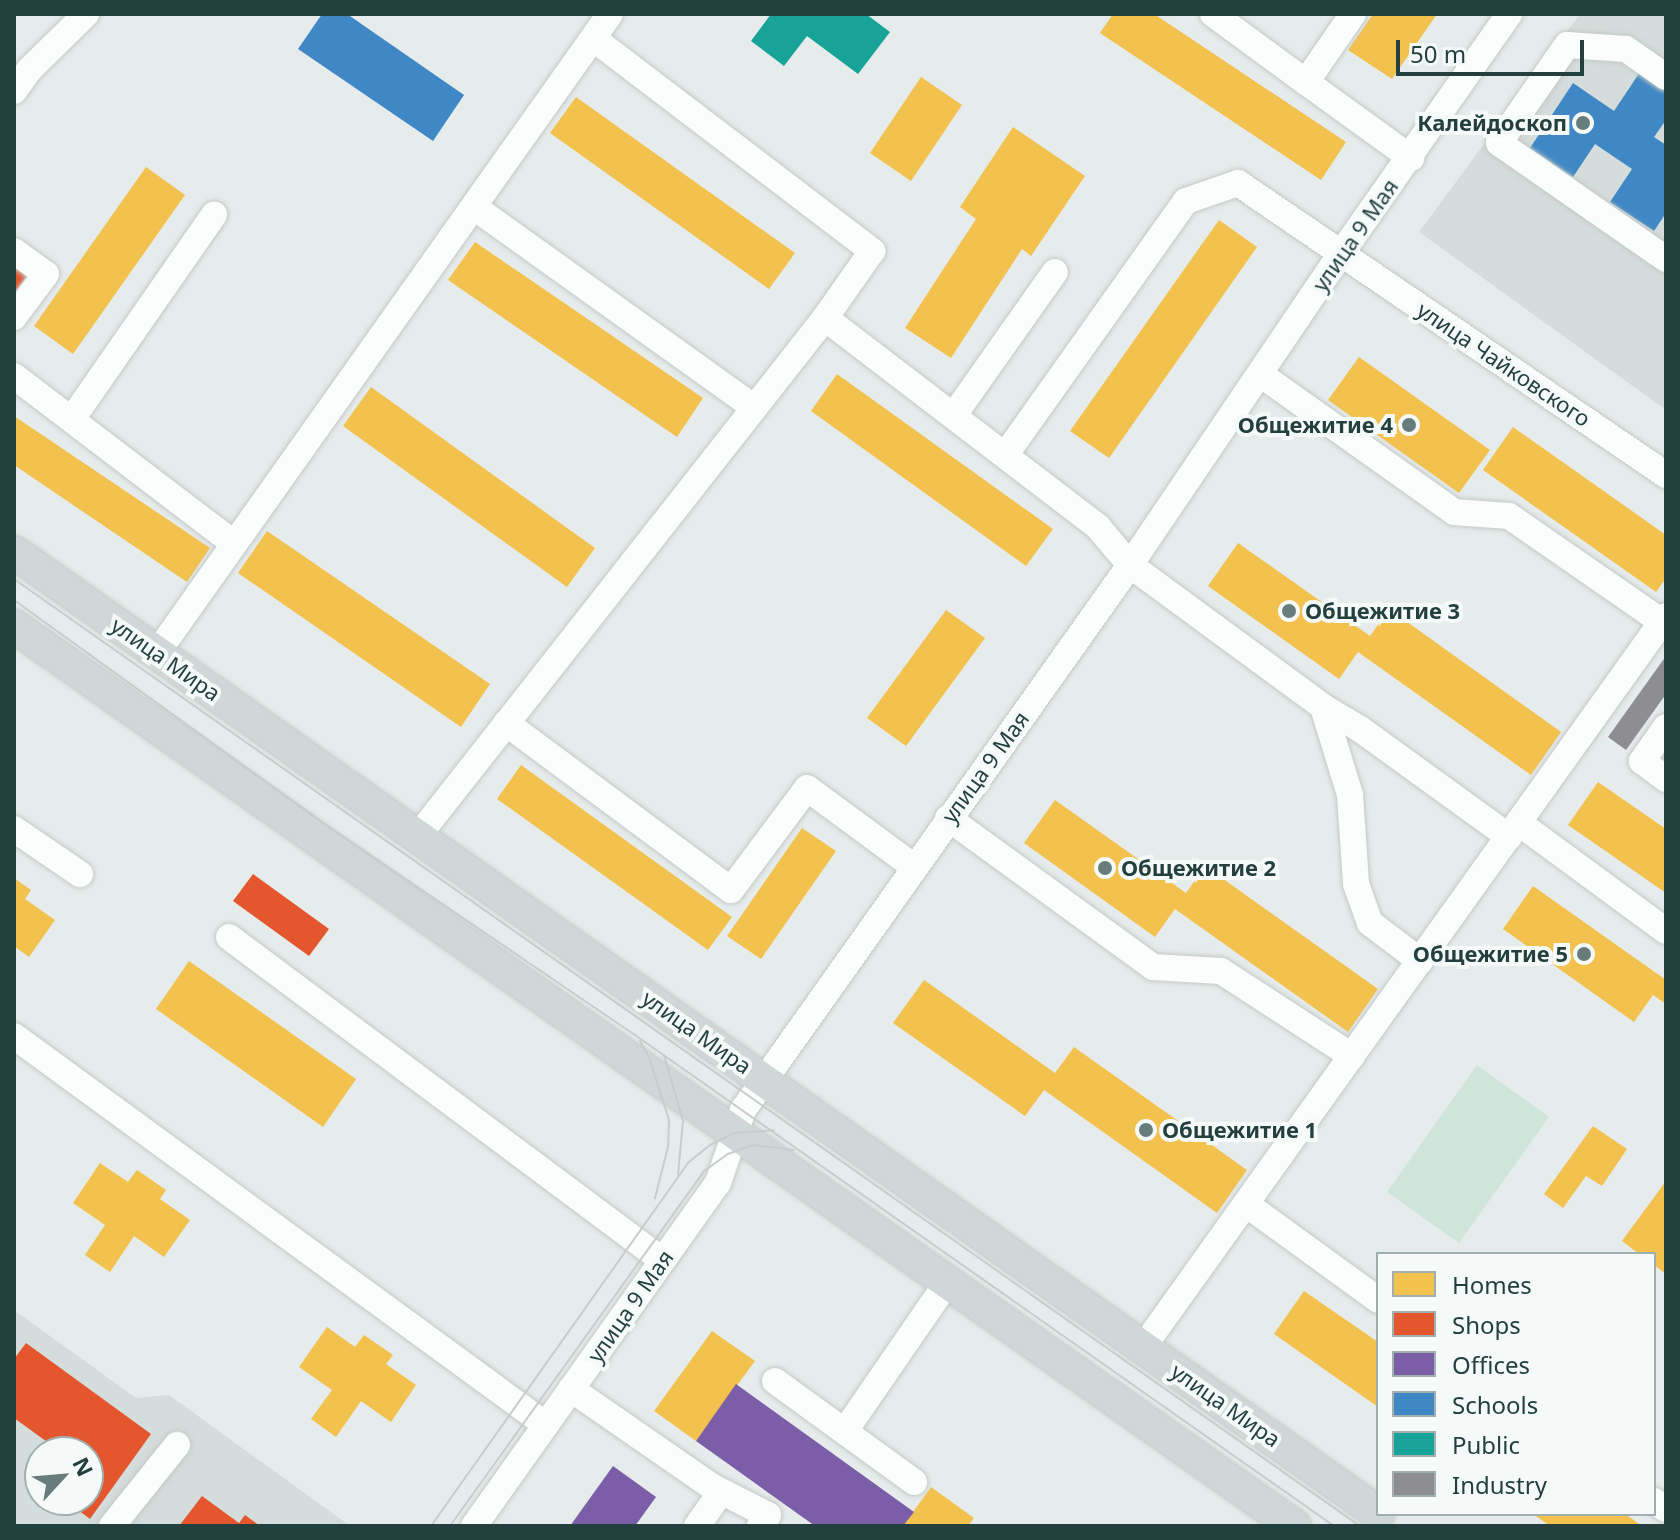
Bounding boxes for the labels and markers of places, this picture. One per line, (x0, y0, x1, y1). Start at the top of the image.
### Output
place label: Калейдоскоп (1417, 110, 1567, 136)
marker: Калейдоскоп (1574, 114, 1592, 132)
place label: Общежитие 4 (1238, 412, 1393, 438)
marker: Общежитие 4 (1400, 416, 1418, 434)
place label: Общежитие 3 (1305, 598, 1460, 624)
marker: Общежитие 3 (1280, 602, 1298, 620)
place label: Общежитие 2 (1121, 855, 1276, 881)
marker: Общежитие 2 (1096, 859, 1114, 877)
place label: Общежитие 5 (1413, 941, 1568, 967)
marker: Общежитие 5 (1575, 945, 1593, 963)
place label: Общежитие 1 (1162, 1117, 1317, 1143)
marker: Общежитие 1 (1137, 1121, 1155, 1139)

